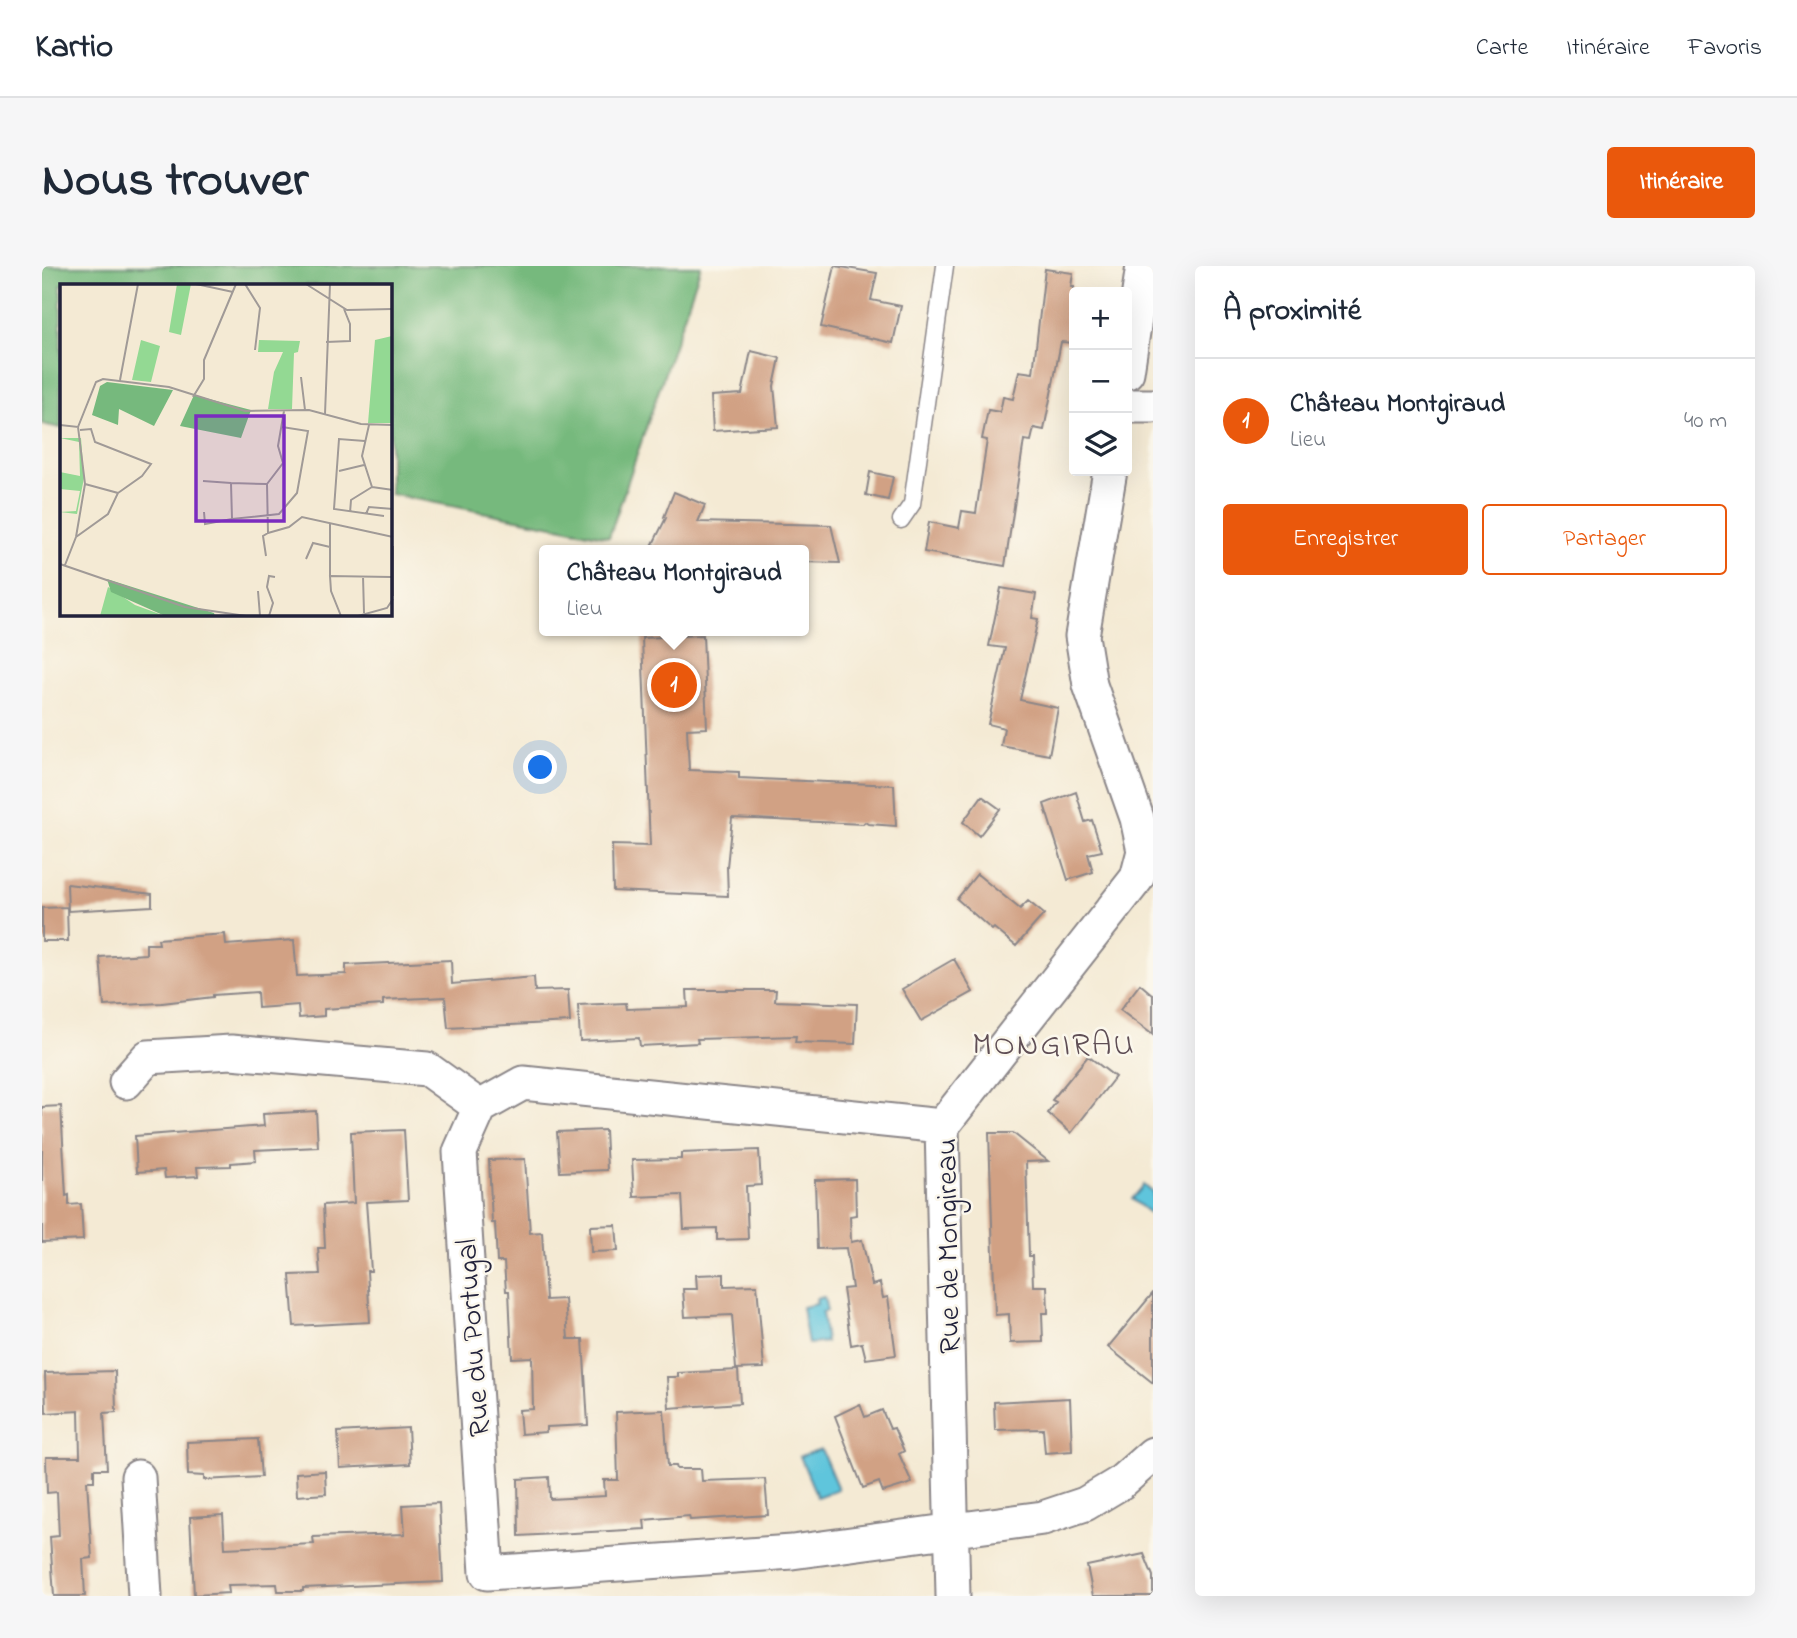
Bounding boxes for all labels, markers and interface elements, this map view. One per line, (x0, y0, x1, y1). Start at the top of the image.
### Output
text: Kartio (35, 24, 113, 72)
text: Carte (1476, 31, 1528, 66)
text: Itinéraire (1566, 31, 1650, 66)
text: Favoris (1688, 31, 1762, 66)
text: Nous trouver (42, 146, 308, 218)
button: Itinéraire (1607, 147, 1755, 218)
inset map (60, 284, 392, 616)
map controls (1069, 287, 1132, 476)
button: + (1069, 287, 1132, 350)
text: À proximité (1223, 290, 1361, 334)
button: − (1069, 350, 1132, 413)
text: Château Montgiraud (1290, 386, 1505, 424)
text: 1 (1242, 405, 1250, 438)
text: 40 m (1684, 405, 1727, 438)
button: layers (1069, 413, 1132, 476)
text: Lieu (1290, 424, 1326, 457)
button: Enregistrer (1223, 504, 1468, 575)
button: Partager (1482, 504, 1727, 575)
popup (539, 545, 809, 636)
text: Château Montgiraud (566, 555, 782, 593)
text: Lieu (566, 593, 602, 626)
pin: 1 (651, 659, 697, 711)
your location (523, 750, 557, 784)
district label: MONGIRAU (972, 1023, 1136, 1070)
street label: Rue de Mongireau (926, 1138, 974, 1354)
street label: Rue du Portugal (446, 1237, 504, 1438)

